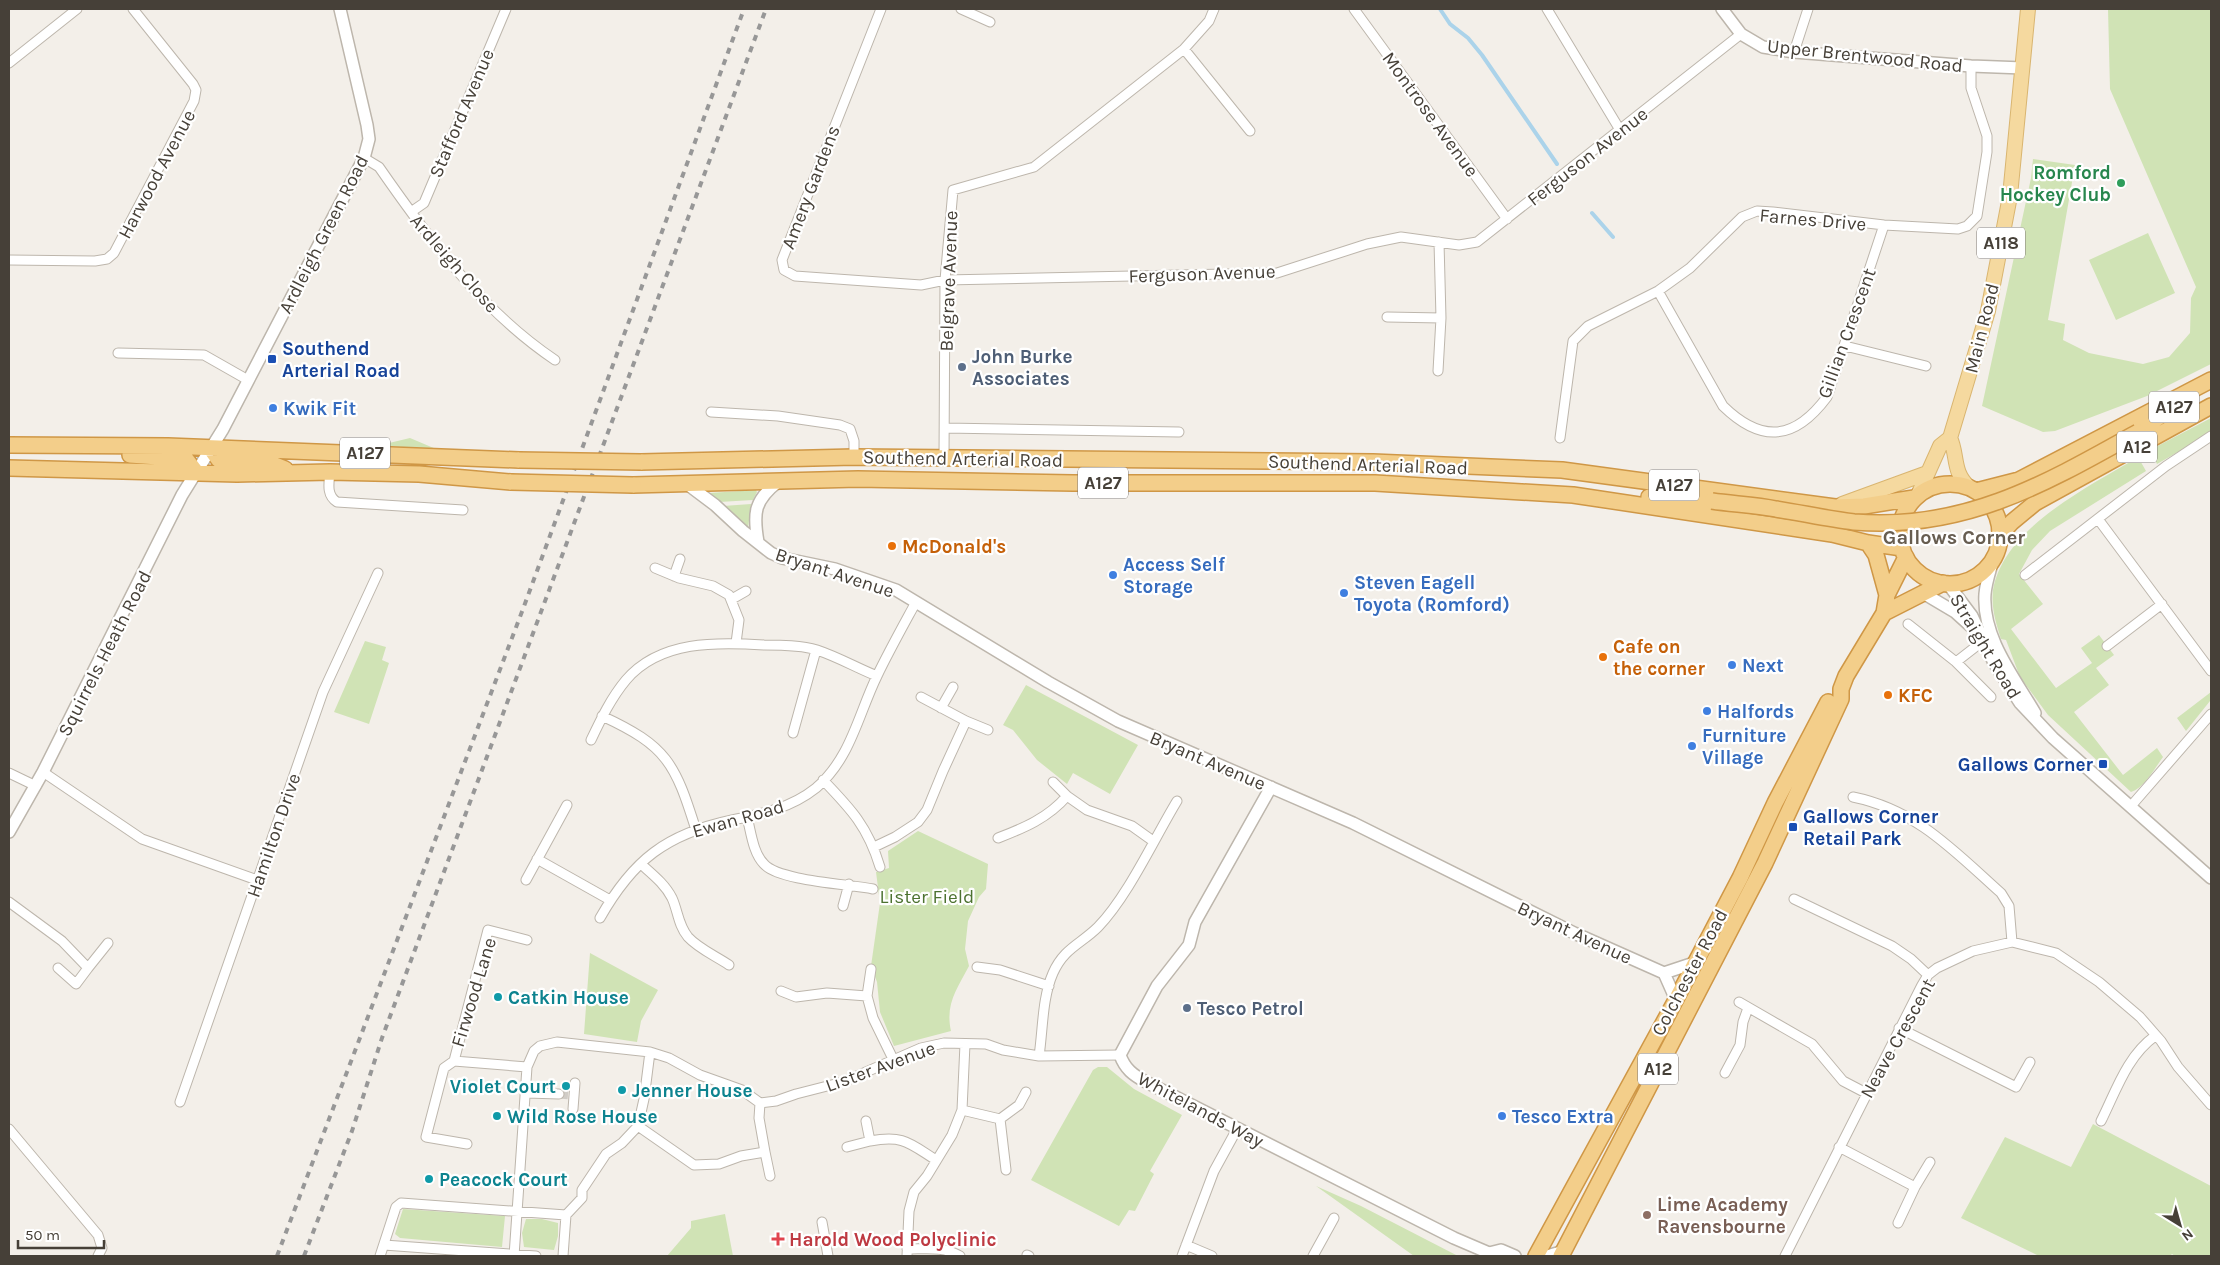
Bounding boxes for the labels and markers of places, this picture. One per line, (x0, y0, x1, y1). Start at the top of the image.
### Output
place label: Romford Hockey Club (2000, 162, 2111, 206)
marker: Romford Hockey Club (2115, 177, 2127, 189)
place label: Southend Arterial Road (282, 338, 400, 382)
place label: John Burke Associates (972, 346, 1073, 390)
marker: Southend Arterial Road (266, 353, 278, 365)
marker: John Burke Associates (956, 361, 968, 373)
place label: Kwik Fit (283, 398, 356, 420)
marker: Kwik Fit (267, 402, 279, 414)
place label: McDonald's (902, 536, 1006, 558)
marker: McDonald's (886, 540, 898, 552)
place label: Access Self Storage (1123, 554, 1226, 598)
marker: Access Self Storage (1107, 569, 1119, 581)
place label: Steven Eagell Toyota (Romford) (1354, 572, 1510, 616)
marker: Steven Eagell Toyota (Romford) (1338, 587, 1350, 599)
place label: Cafe on the corner (1613, 636, 1705, 680)
marker: Cafe on the corner (1597, 651, 1609, 663)
place label: Next (1742, 655, 1784, 677)
marker: Next (1726, 659, 1738, 671)
place label: KFC (1898, 685, 1933, 707)
marker: KFC (1882, 689, 1894, 701)
place label: Halfords (1717, 701, 1794, 723)
marker: Halfords (1701, 705, 1713, 717)
place label: Furniture Village (1702, 725, 1786, 769)
marker: Furniture Village (1686, 740, 1698, 752)
place label: Gallows Corner (1958, 754, 2094, 776)
marker: Gallows Corner (2097, 758, 2109, 770)
place label: Gallows Corner Retail Park (1803, 806, 1939, 850)
marker: Gallows Corner Retail Park (1787, 821, 1799, 833)
place label: Catkin House (508, 987, 629, 1009)
marker: Catkin House (492, 991, 504, 1003)
place label: Tesco Petrol (1197, 998, 1304, 1020)
marker: Tesco Petrol (1181, 1002, 1193, 1014)
place label: Violet Court (450, 1076, 556, 1098)
marker: Violet Court (560, 1080, 572, 1092)
place label: Jenner House (632, 1080, 753, 1102)
marker: Jenner House (616, 1084, 628, 1096)
place label: Wild Rose House (507, 1106, 658, 1128)
place label: Tesco Extra (1512, 1106, 1614, 1128)
marker: Wild Rose House (491, 1110, 503, 1122)
marker: Tesco Extra (1496, 1110, 1508, 1122)
place label: Peacock Court (439, 1169, 568, 1191)
marker: Peacock Court (423, 1173, 435, 1185)
place label: Lime Academy Ravensbourne (1657, 1194, 1788, 1238)
marker: Lime Academy Ravensbourne (1641, 1209, 1653, 1221)
place label: Harold Wood Polyclinic (789, 1229, 997, 1251)
marker: Harold Wood Polyclinic (771, 1232, 785, 1246)

